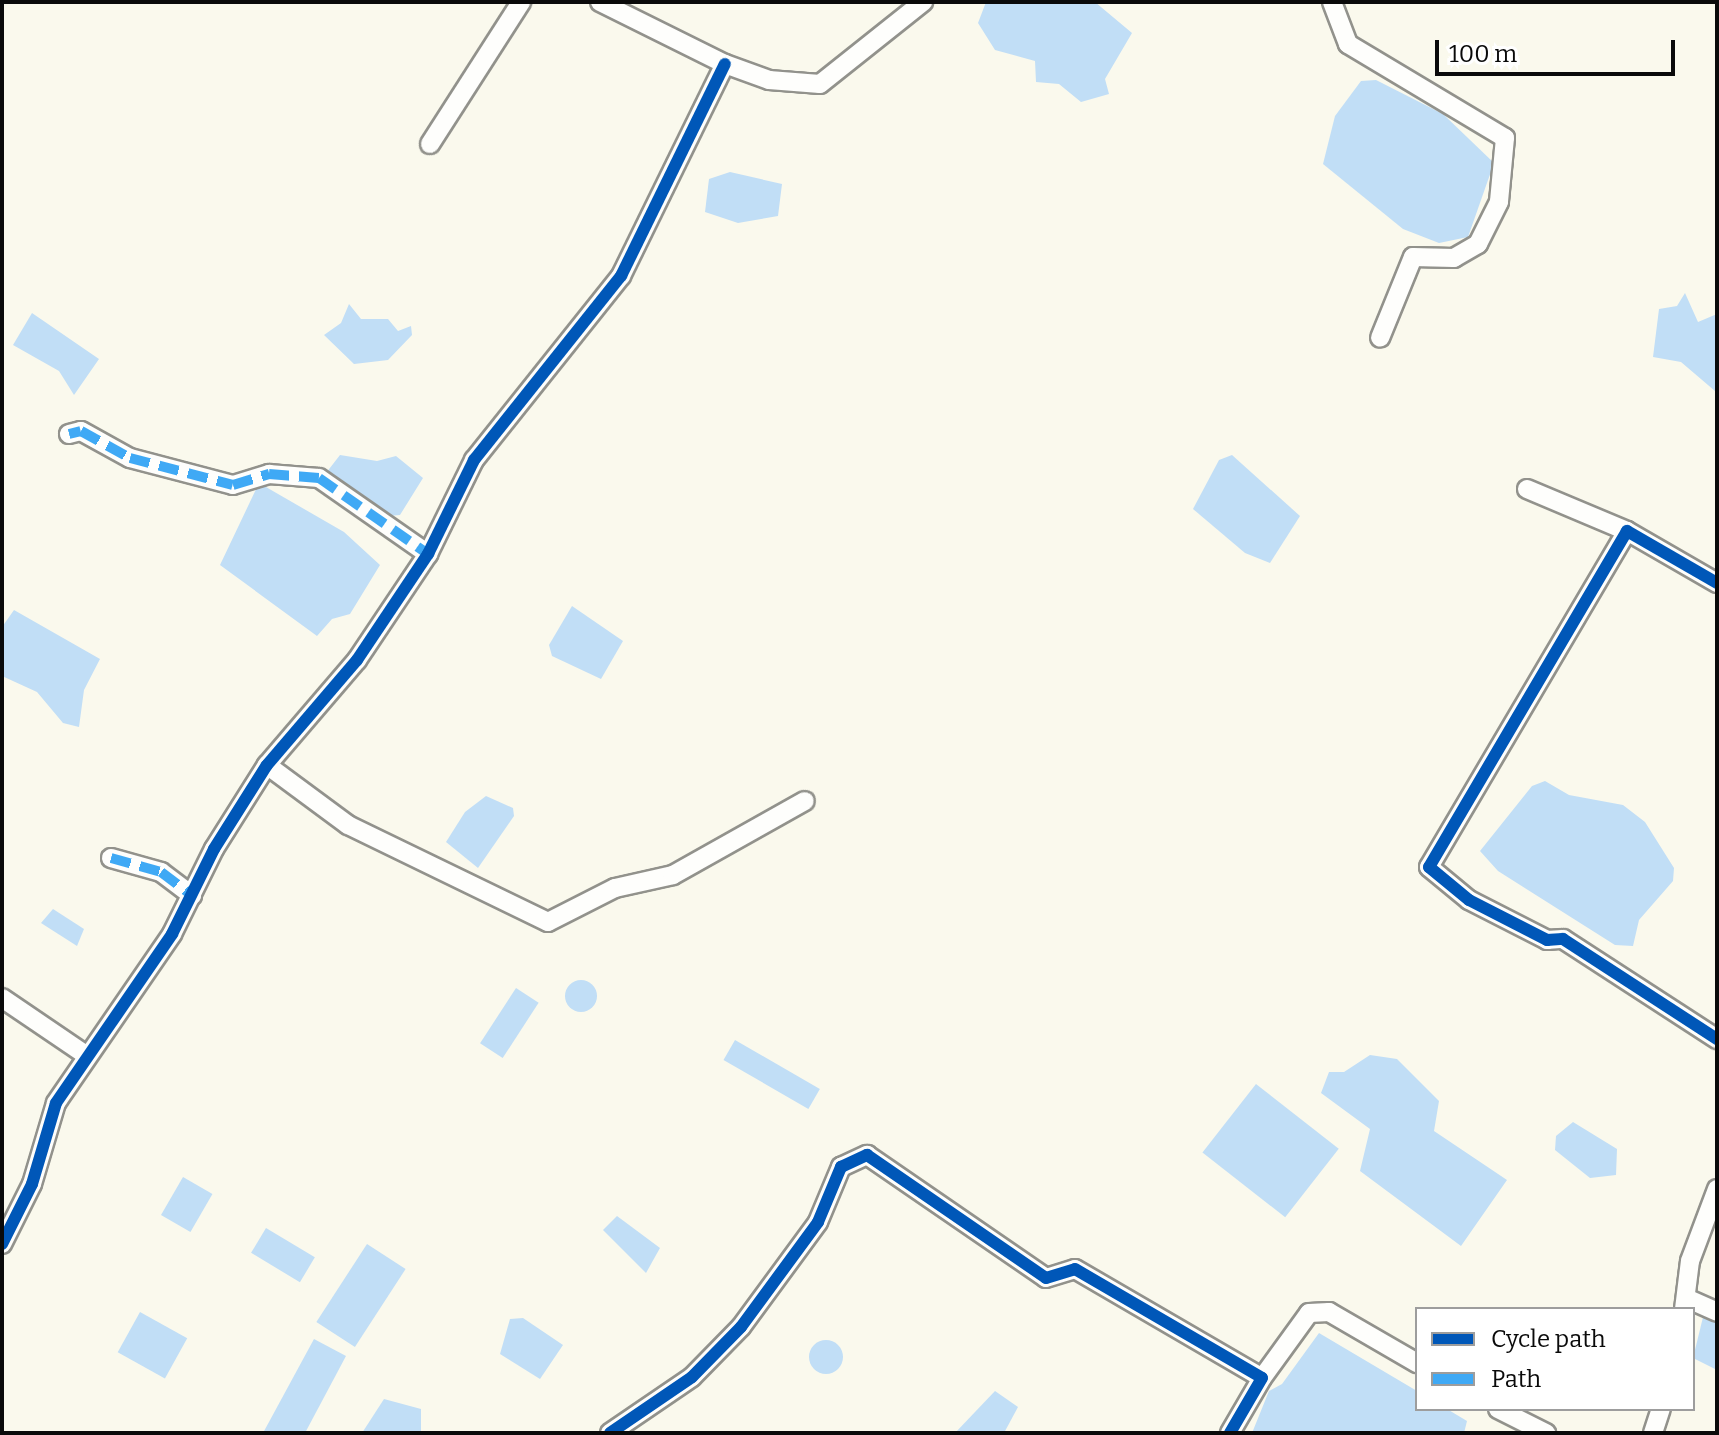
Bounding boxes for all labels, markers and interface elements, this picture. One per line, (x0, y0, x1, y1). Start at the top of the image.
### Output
scale bar (1439, 24, 1679, 74)
text: 100 m (1449, 40, 1517, 68)
legend (1415, 1307, 1695, 1411)
text: Cycle path (1491, 1325, 1606, 1353)
text: Path (1491, 1365, 1541, 1393)

